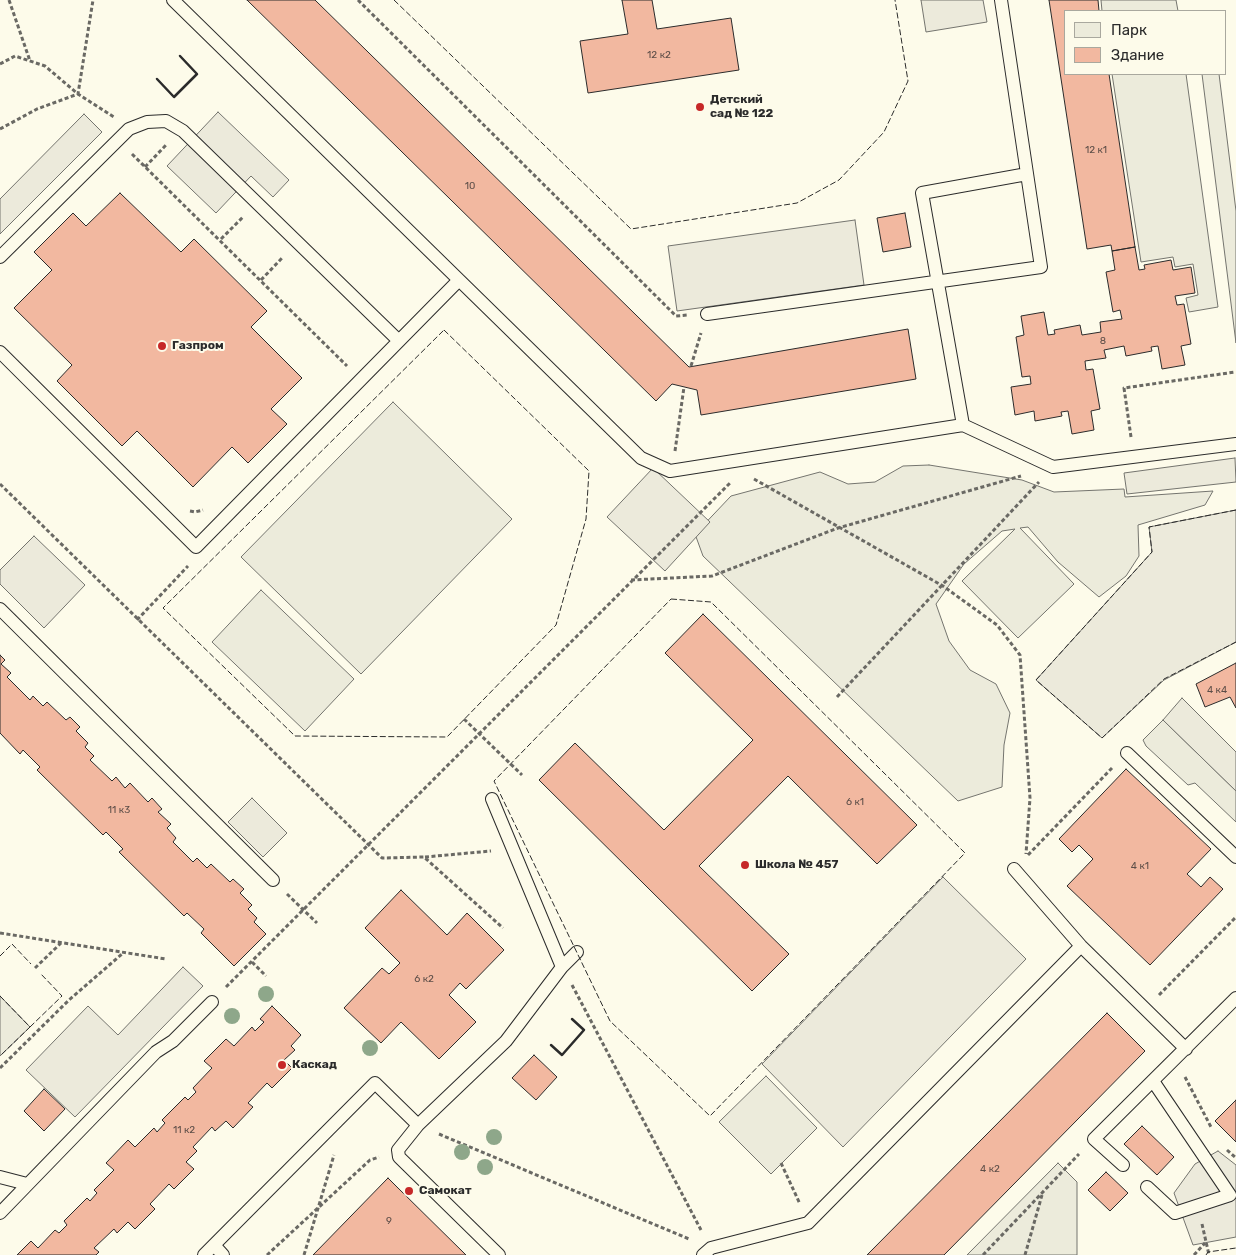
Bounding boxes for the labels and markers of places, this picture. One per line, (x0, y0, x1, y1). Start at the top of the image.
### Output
place label: Детский сад № 122 (710, 93, 773, 121)
marker: Детский сад № 122 (694, 101, 706, 113)
place label: Газпром (172, 339, 224, 353)
marker: Газпром (156, 340, 168, 352)
place label: Школа № 457 (755, 858, 838, 872)
marker: Школа № 457 (739, 859, 751, 871)
place label: Каскад (292, 1058, 337, 1072)
marker: Каскад (276, 1059, 288, 1071)
place label: Самокат (419, 1184, 471, 1198)
marker: Самокат (403, 1185, 415, 1197)

